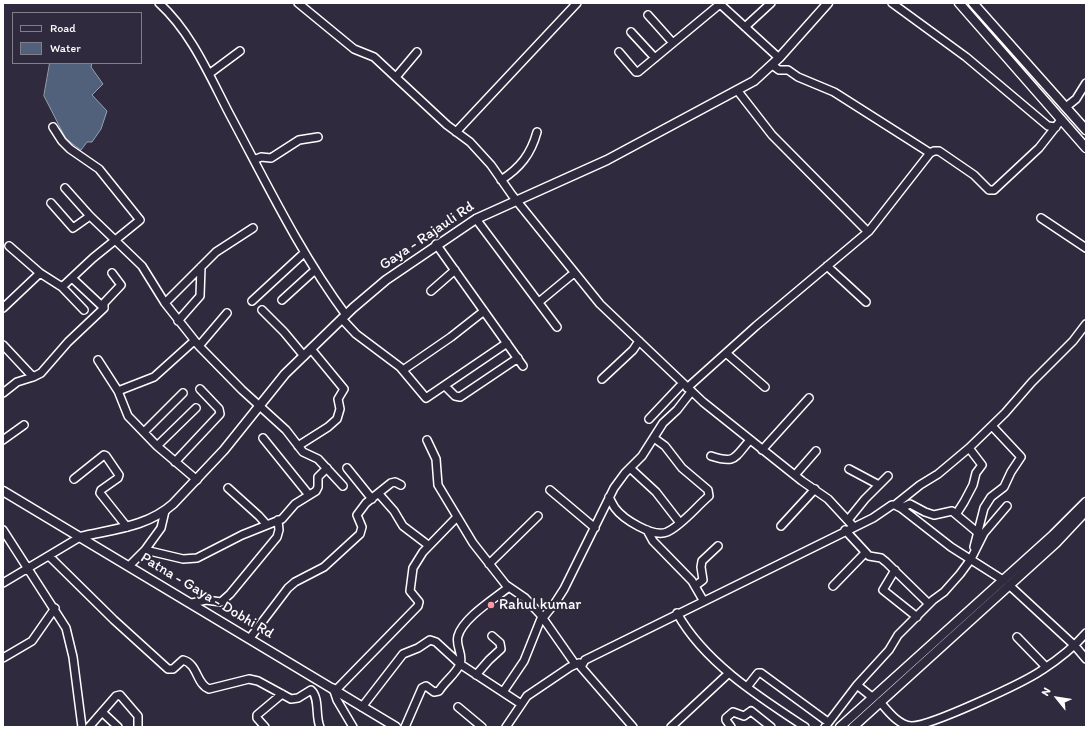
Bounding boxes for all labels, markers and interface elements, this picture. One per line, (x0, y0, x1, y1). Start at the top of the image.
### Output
legend (12, 12, 142, 64)
text: Road (50, 21, 76, 35)
text: Water (50, 41, 81, 55)
street label: Gaya - Rajauli Rd (376, 198, 478, 274)
street label: Patna - Gaya - Dobhi Rd (137, 549, 277, 643)
place label: Rahul kumar (499, 596, 581, 614)
marker: Rahul kumar (486, 600, 496, 610)
north arrow (1037, 678, 1077, 718)
text: N (1039, 685, 1054, 698)

